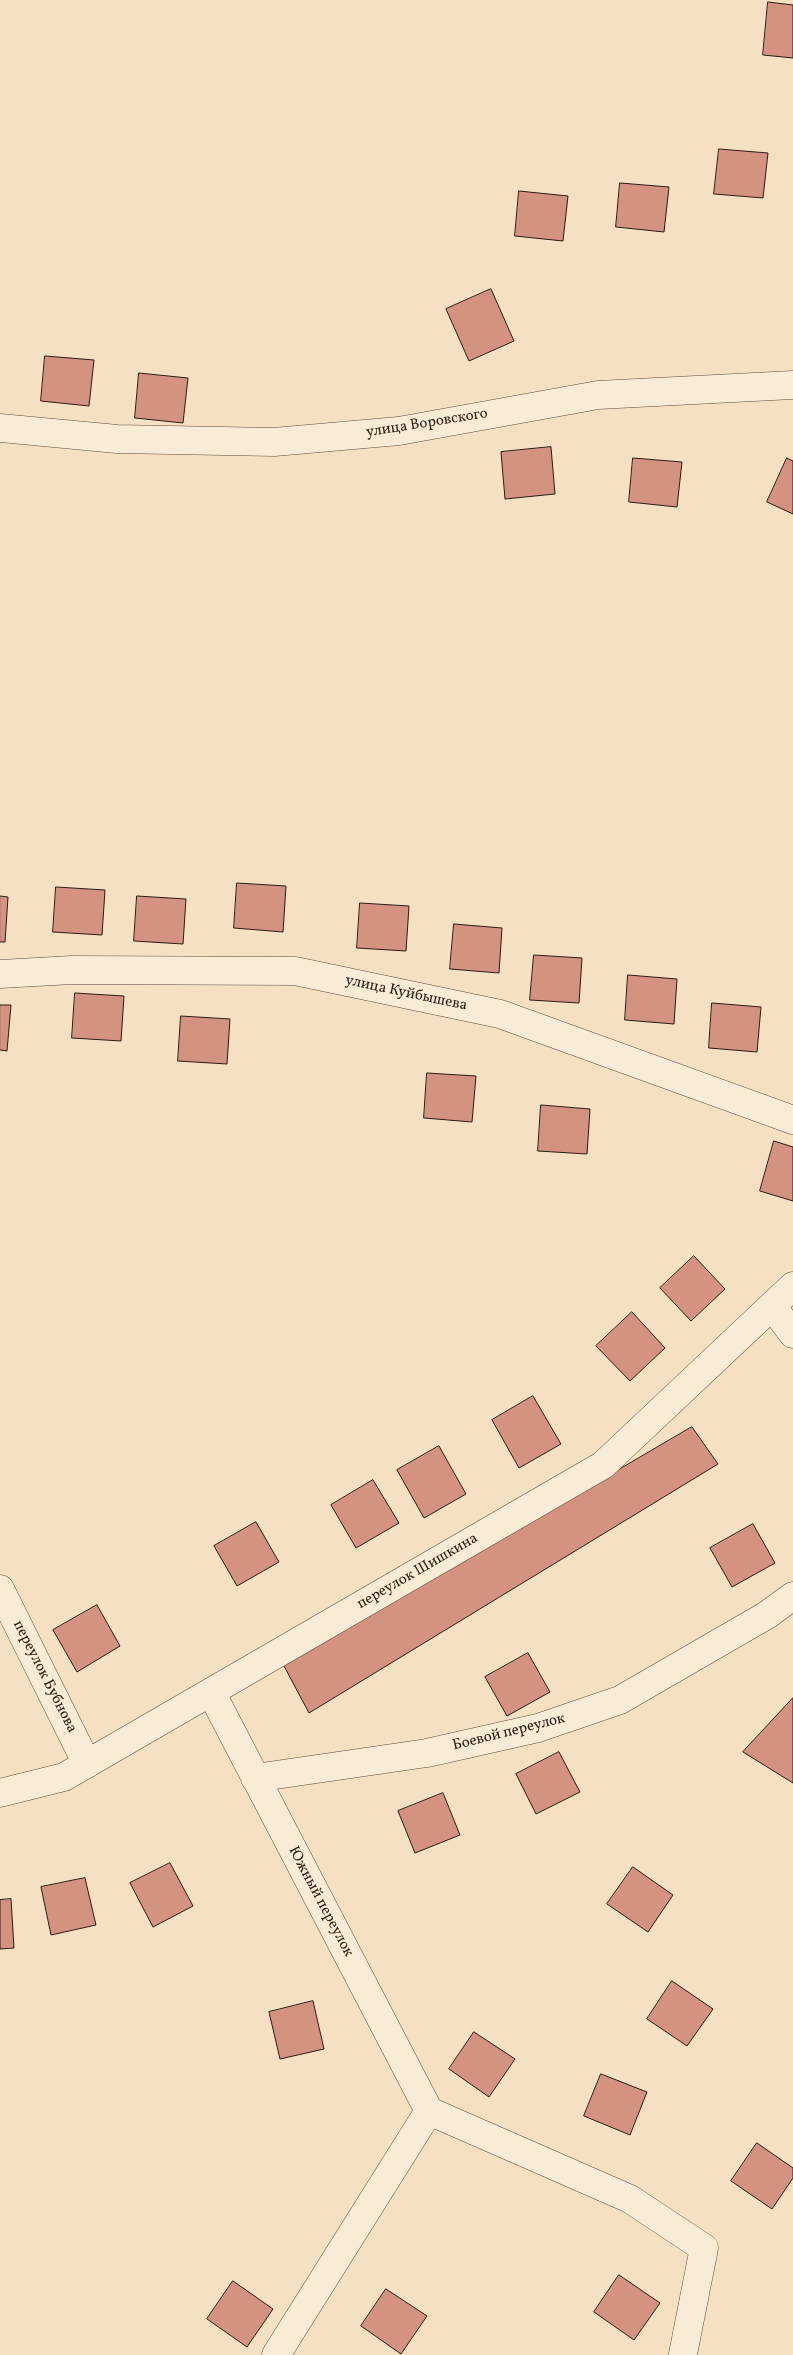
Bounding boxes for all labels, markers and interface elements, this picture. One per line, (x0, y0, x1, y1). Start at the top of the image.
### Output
street label: улица Воровского (365, 405, 489, 443)
street label: улица Куйбышева (343, 972, 469, 1016)
street label: переулок Шишкина (354, 1530, 482, 1614)
street label: переулок Бубнова (8, 1618, 80, 1736)
street label: Боевой переулок (451, 1710, 567, 1756)
street label: Южный переулок (283, 1844, 357, 1960)

